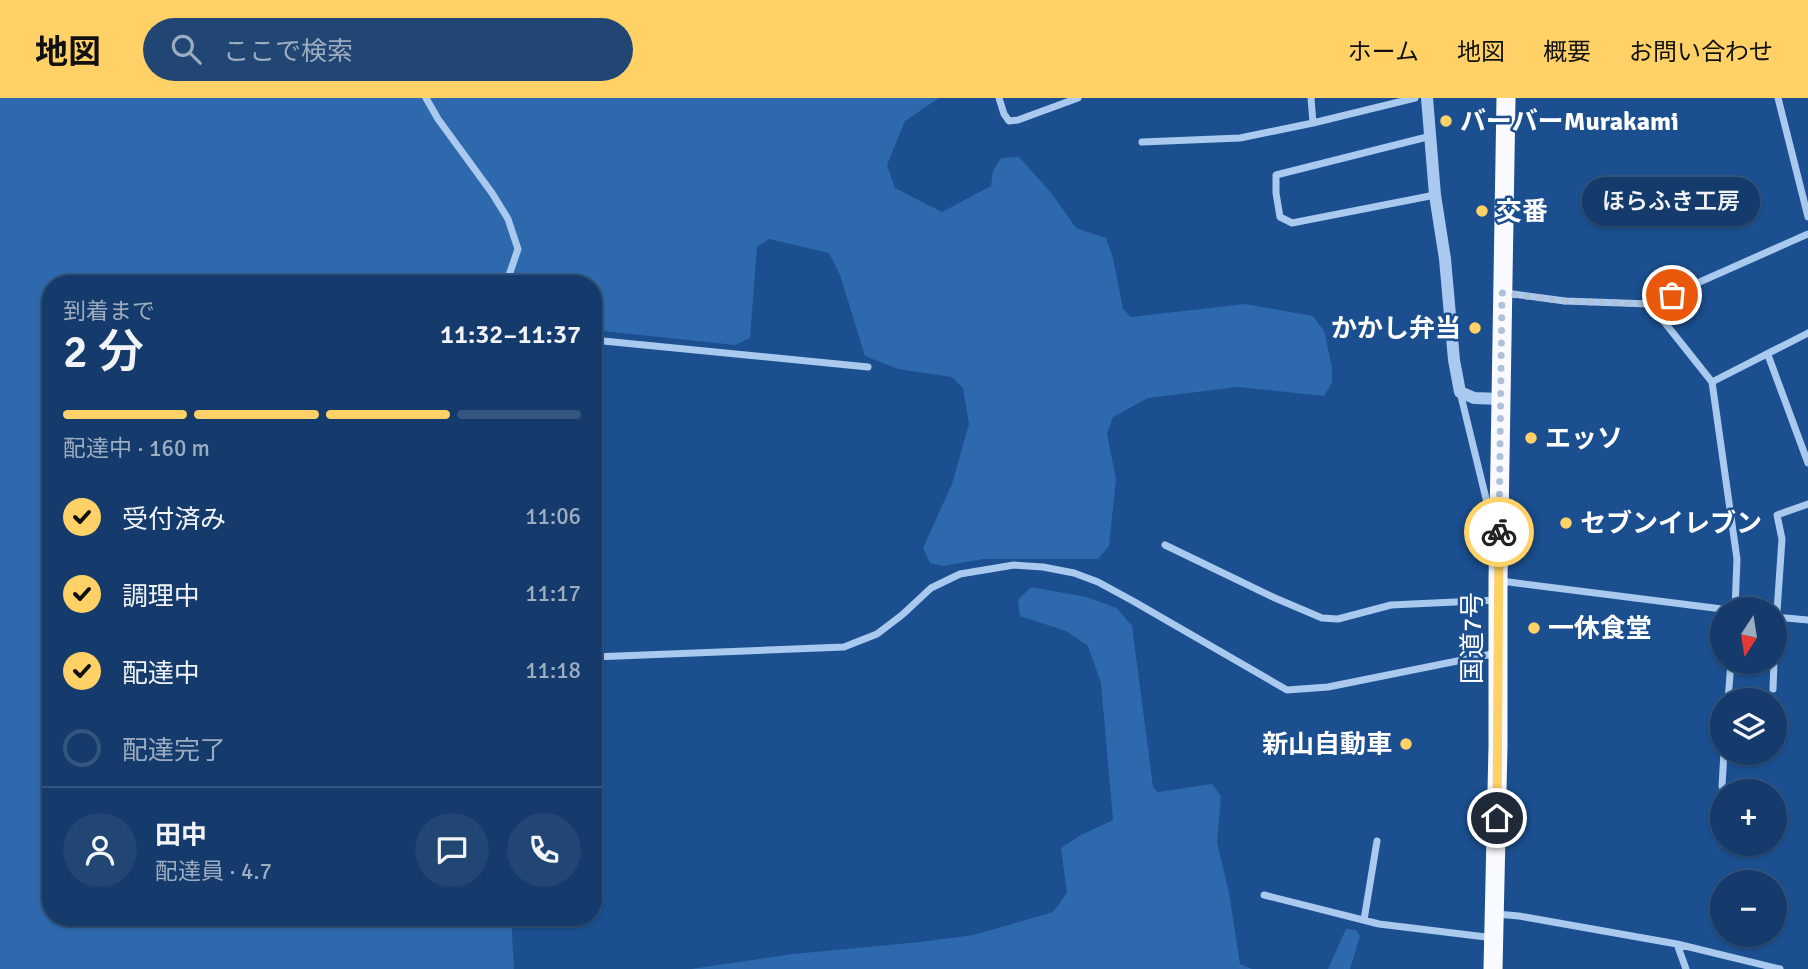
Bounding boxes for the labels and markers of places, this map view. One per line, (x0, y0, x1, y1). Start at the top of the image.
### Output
place label: バーバーMurakami (1460, 106, 1679, 138)
marker: バーバーMurakami (1438, 113, 1454, 129)
callout: ほらふき工房 (1583, 176, 1761, 225)
place label: 交番 (1496, 196, 1548, 228)
marker: 交番 (1474, 203, 1490, 219)
pin (1642, 265, 1702, 325)
place label: かかし弁当 (1331, 313, 1461, 345)
marker: かかし弁当 (1467, 320, 1483, 336)
place label: エッソ (1545, 423, 1623, 455)
marker: エッソ (1523, 430, 1539, 446)
place label: セブンイレブン (1580, 508, 1762, 540)
marker: セブンイレブン (1558, 515, 1574, 531)
place label: 一休食堂 (1548, 613, 1652, 645)
marker: 一休食堂 (1526, 620, 1542, 636)
place label: 新山自動車 (1262, 729, 1392, 761)
marker: 新山自動車 (1398, 736, 1414, 752)
pin (1467, 788, 1527, 848)

